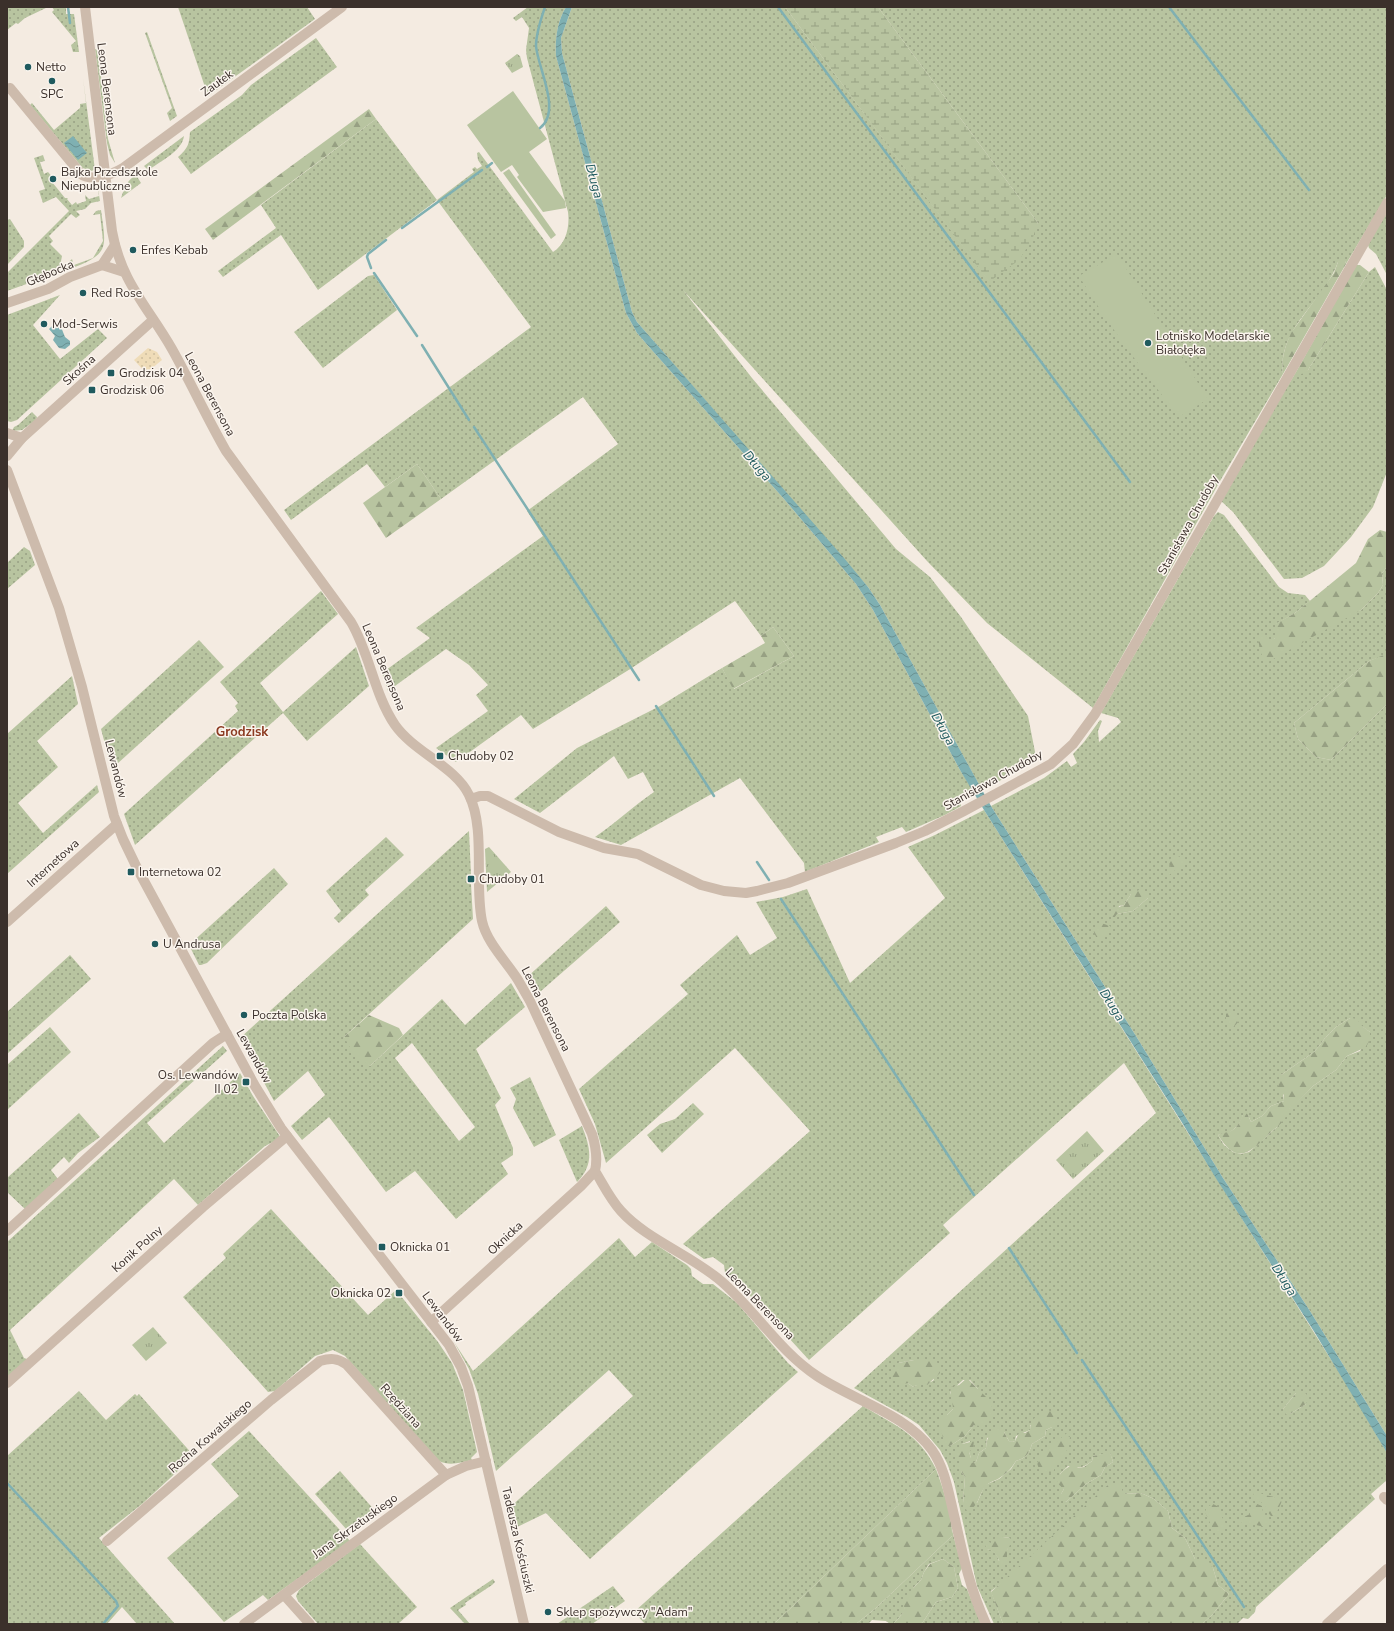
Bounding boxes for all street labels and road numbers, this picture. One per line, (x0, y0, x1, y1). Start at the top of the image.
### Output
street label: Leona Berensona (93, 42, 121, 136)
street label: Zaułek (198, 65, 237, 100)
street label: Głębocka (24, 256, 76, 290)
street label: Leona Berensona (181, 349, 239, 439)
street label: Skośna (59, 351, 99, 389)
street label: Stanisława Chudoby (1154, 472, 1222, 577)
street label: Leona Berensona (358, 621, 410, 713)
street label: Lewandów (101, 738, 131, 800)
street label: Stanisława Chudoby (941, 746, 1046, 814)
street label: Internetowa (24, 835, 82, 891)
street label: Leona Berensona (518, 964, 574, 1054)
street label: Lewandów (233, 1026, 275, 1086)
street label: Oknicka (484, 1218, 526, 1258)
street label: Konik Polny (108, 1221, 166, 1276)
street label: Leona Berensona (722, 1265, 798, 1343)
street label: Lewandów (419, 1288, 467, 1346)
street label: Rzędziana (377, 1380, 425, 1432)
street label: Rocha Kowalskiego (165, 1395, 255, 1476)
street label: Tadeusza Kościuszki (498, 1485, 538, 1595)
street label: Jana Skrzetuskiego (308, 1489, 401, 1563)

